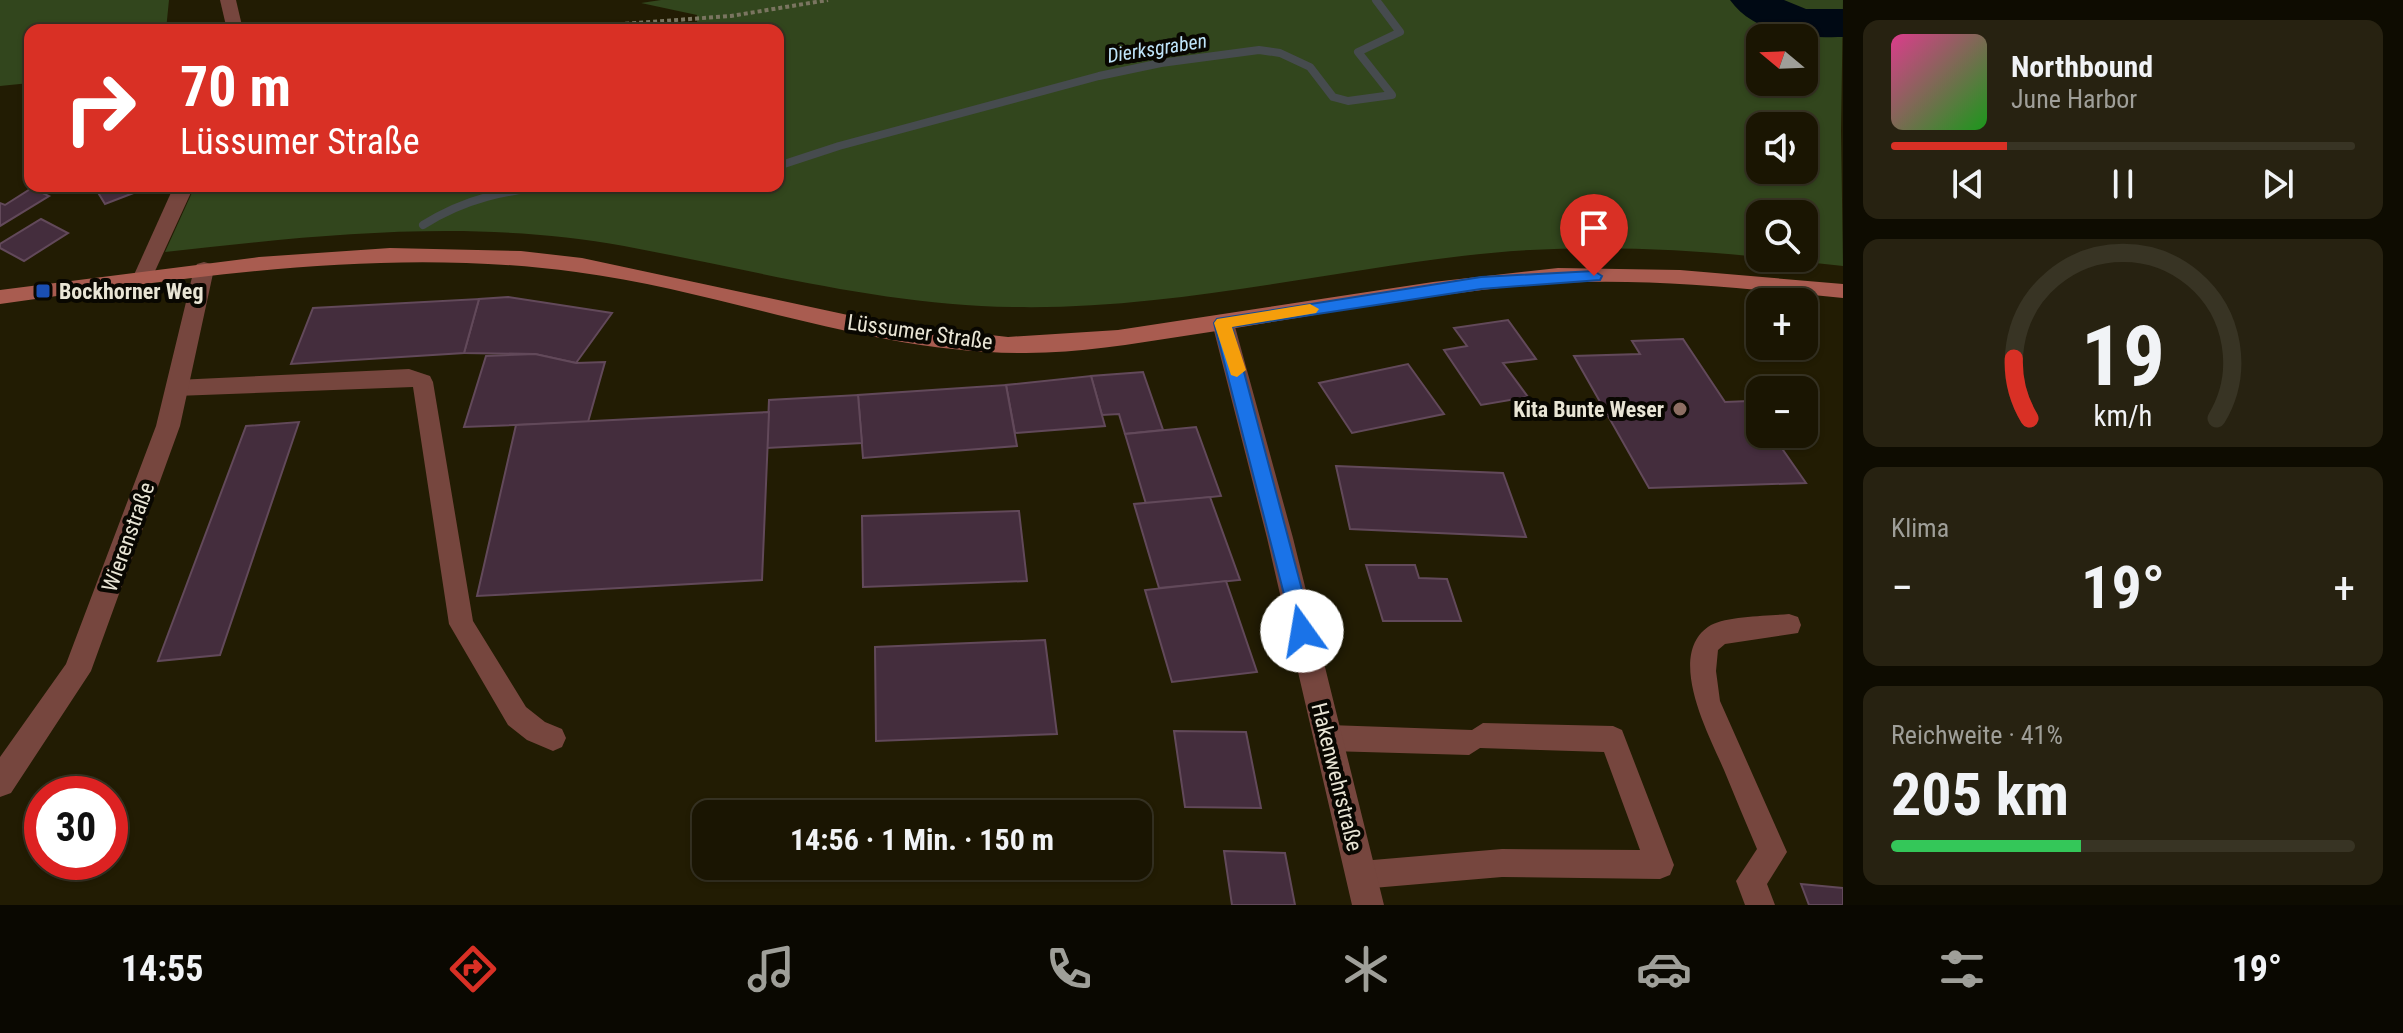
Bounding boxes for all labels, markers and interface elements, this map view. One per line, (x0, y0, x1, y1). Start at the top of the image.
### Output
north arrow (1746, 24, 1818, 96)
map controls (1746, 24, 1818, 448)
water label: Dierksgraben (1105, 28, 1209, 68)
text: Northbound (2011, 49, 2153, 84)
text: 70 m (180, 54, 291, 120)
icon: right (48, 56, 152, 160)
text: June Harbor (2011, 84, 2137, 114)
button: sound (1746, 112, 1818, 184)
text: Lüssumer Straße (180, 121, 420, 163)
icon: previous (1946, 162, 1990, 206)
icon: pause (2101, 162, 2145, 206)
icon: next (2256, 162, 2300, 206)
pin (1560, 194, 1628, 276)
button: search (1746, 200, 1818, 272)
icon: arrive (1572, 206, 1616, 250)
place label: Bockhorner Weg (59, 279, 203, 304)
marker: Bockhorner Weg (34, 282, 52, 300)
button: + (1746, 288, 1818, 360)
text: 19 (2081, 308, 2165, 405)
street label: Lüssumer Straße (846, 309, 994, 355)
button: − (1746, 376, 1818, 448)
place label: Kita Bunte Weser (1513, 397, 1664, 422)
text: km/h (2094, 399, 2152, 433)
marker: Kita Bunte Weser (1671, 400, 1689, 418)
street label: Wierenstraße (97, 479, 159, 595)
text: Klima (1891, 513, 1949, 543)
text: 19° (2081, 552, 2165, 623)
text: − (1891, 562, 1913, 614)
text: + (2333, 562, 2355, 614)
position arrow (1260, 589, 1344, 673)
street label: Hakenwehrstraße (1306, 700, 1368, 854)
text: Reichweite · 41% (1891, 720, 2063, 750)
text: 205 km (1891, 759, 2069, 830)
speed limit sign: 30 (24, 776, 128, 880)
text: 14:56 · 1 Min. · 150 m (790, 822, 1054, 857)
icon: directions (445, 941, 501, 997)
icon: music (743, 941, 799, 997)
icon: phone (1041, 941, 1097, 997)
icon: climate (1338, 941, 1394, 997)
icon: car (1636, 941, 1692, 997)
icon: filters (1934, 941, 1990, 997)
text: 14:55 (121, 948, 203, 990)
text: 19° (2232, 948, 2282, 990)

